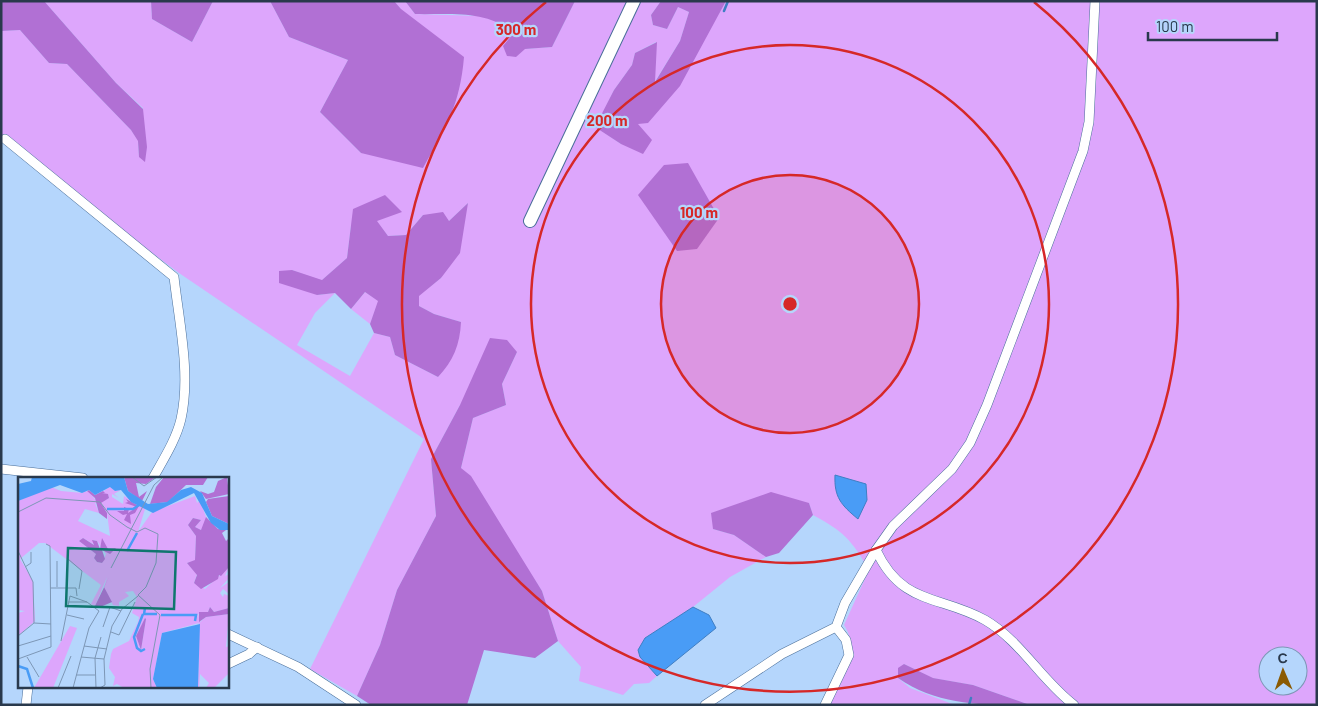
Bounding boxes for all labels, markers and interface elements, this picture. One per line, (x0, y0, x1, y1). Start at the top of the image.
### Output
scale bar (1148, 10, 1277, 42)
text: 100 m (1156, 17, 1194, 35)
text: 300 m (496, 20, 536, 38)
text: 200 m (586, 111, 628, 129)
text: 100 m (680, 203, 718, 221)
centre of rings (781, 295, 799, 313)
inset map (18, 477, 229, 688)
north arrow (1258, 646, 1308, 696)
text: С (1277, 649, 1288, 666)

